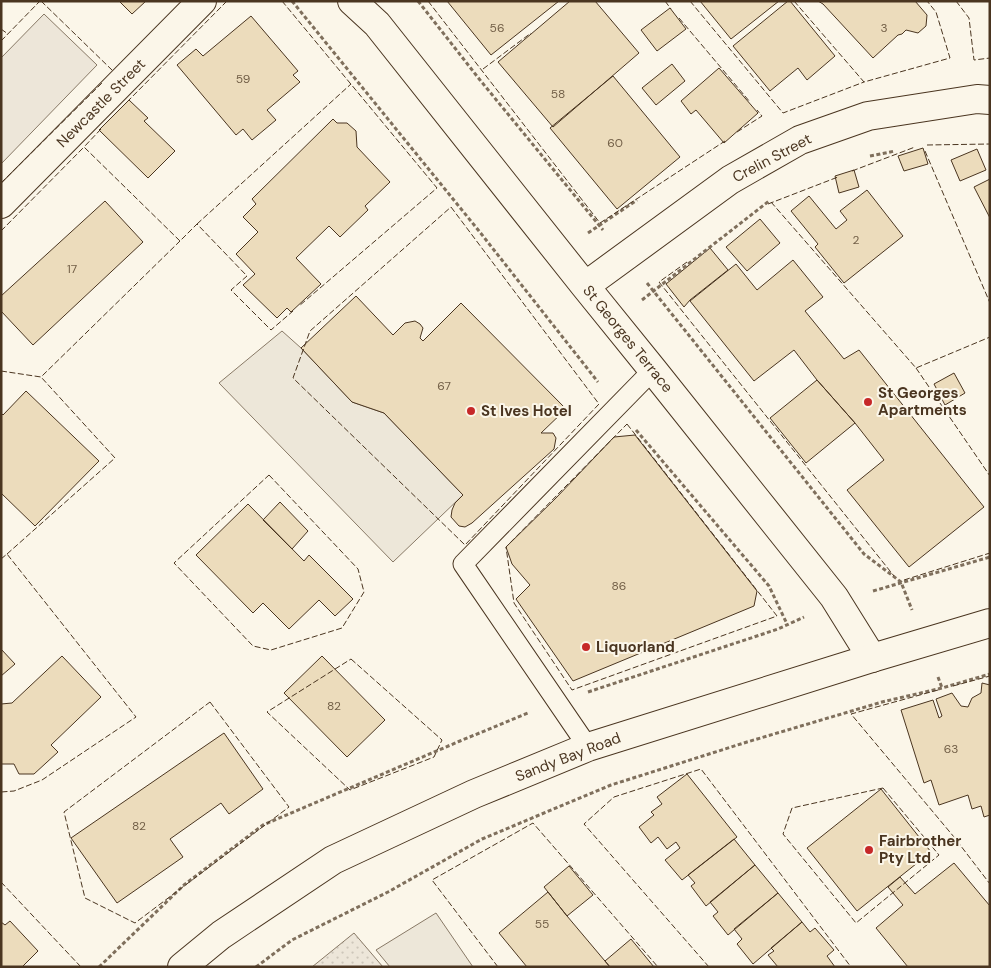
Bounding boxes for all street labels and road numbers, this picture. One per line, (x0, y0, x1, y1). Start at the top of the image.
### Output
street label: Newcastle Street (52, 54, 150, 152)
street label: Crelin Street (729, 129, 815, 187)
street label: St Georges Terrace (578, 281, 678, 397)
street label: Sandy Bay Road (512, 728, 624, 786)

